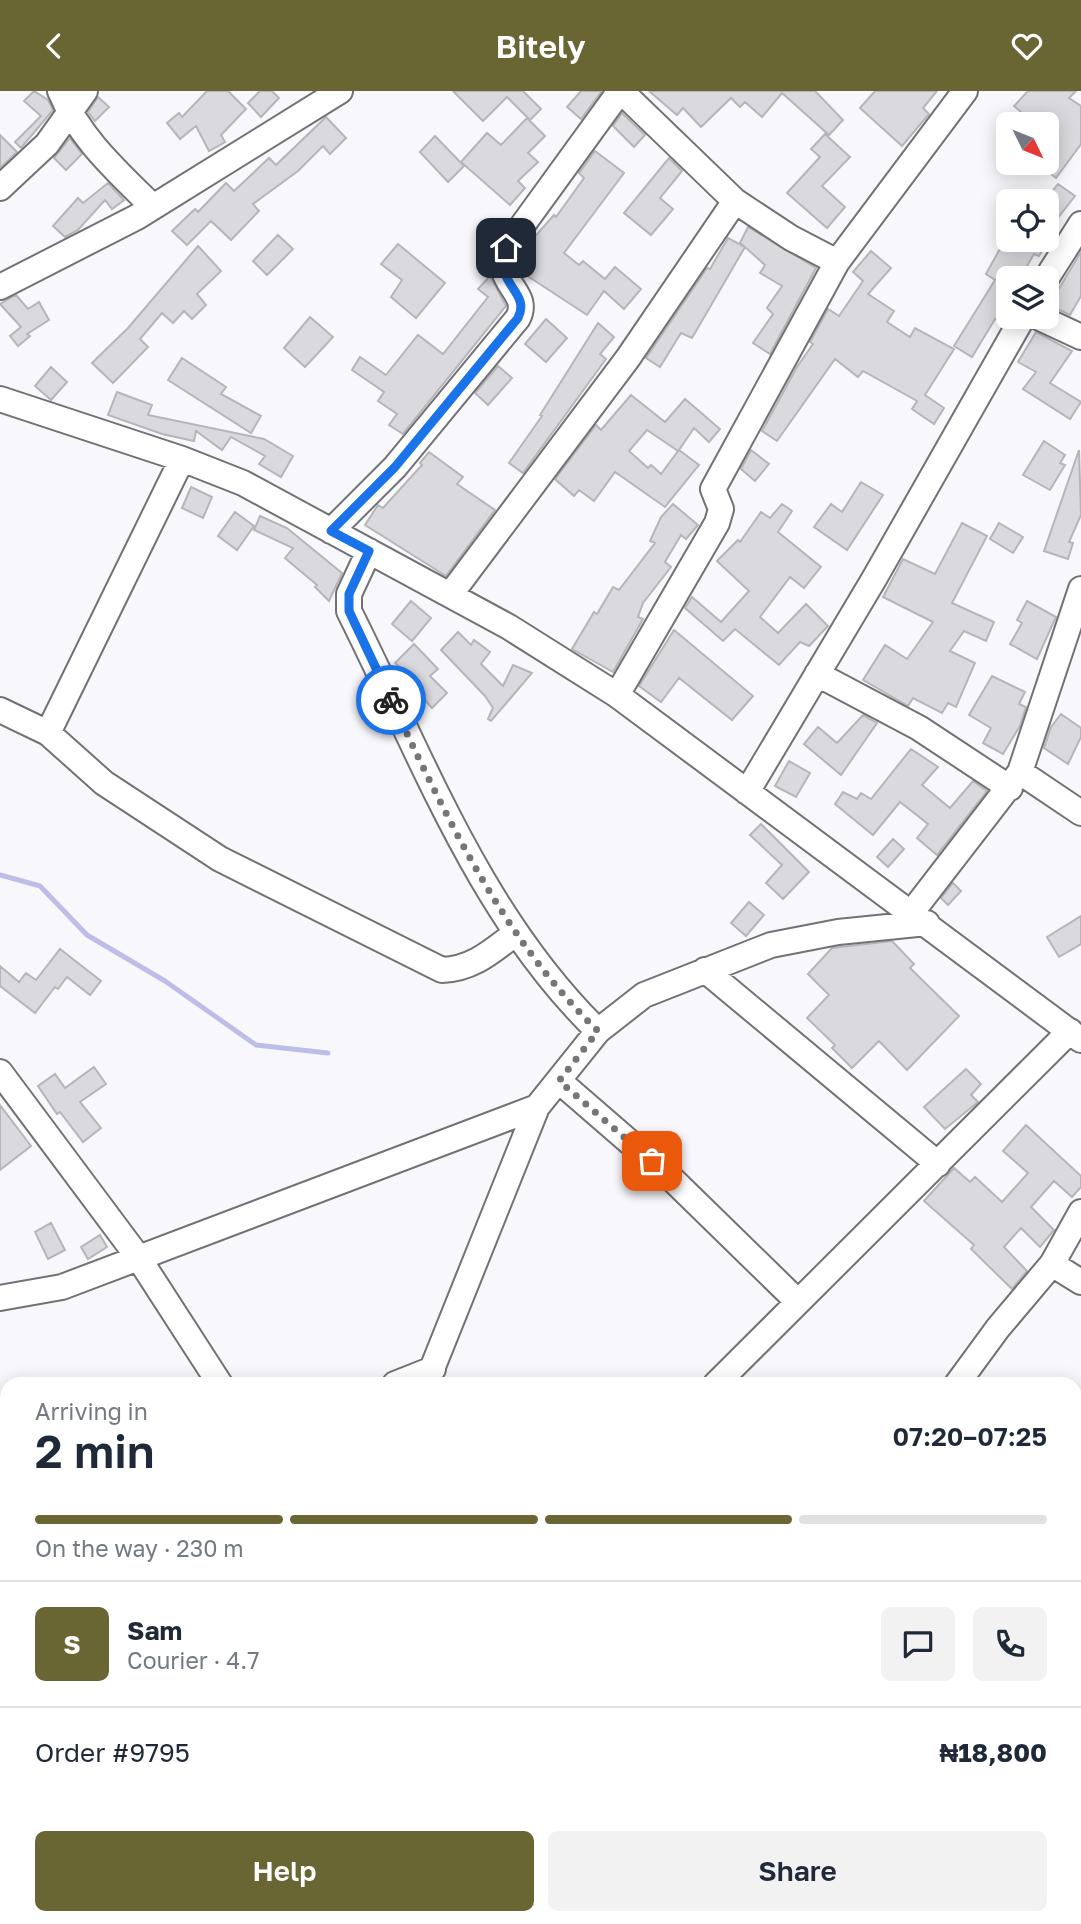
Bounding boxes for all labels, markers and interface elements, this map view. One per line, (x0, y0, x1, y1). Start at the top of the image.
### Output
icon: back (35, 27, 73, 65)
text: Bitely (495, 27, 586, 65)
icon: heart (1008, 27, 1046, 65)
north arrow (996, 112, 1059, 175)
map controls (996, 112, 1059, 329)
button: locate (996, 189, 1059, 252)
pin (476, 218, 536, 278)
icon: home (487, 229, 525, 267)
button: layers (996, 266, 1059, 329)
courier (356, 665, 426, 735)
icon: bike (372, 681, 410, 719)
pin (622, 1131, 682, 1191)
icon: bag (633, 1142, 671, 1180)
text: Arriving in (35, 1397, 148, 1425)
text: 07:20–07:25 (892, 1421, 1047, 1452)
text: 2 min (35, 1423, 155, 1478)
text: On the way · 230 m (35, 1534, 244, 1562)
button: chat (881, 1607, 955, 1681)
button: phone (973, 1607, 1047, 1681)
text: Sam (127, 1615, 182, 1646)
text: S (63, 1629, 81, 1660)
text: Courier · 4.7 (127, 1646, 259, 1674)
text: Order #9795 (35, 1737, 190, 1768)
text: ₦18,800 (939, 1737, 1047, 1768)
button: Help (35, 1831, 534, 1911)
button: Share (548, 1831, 1047, 1911)

